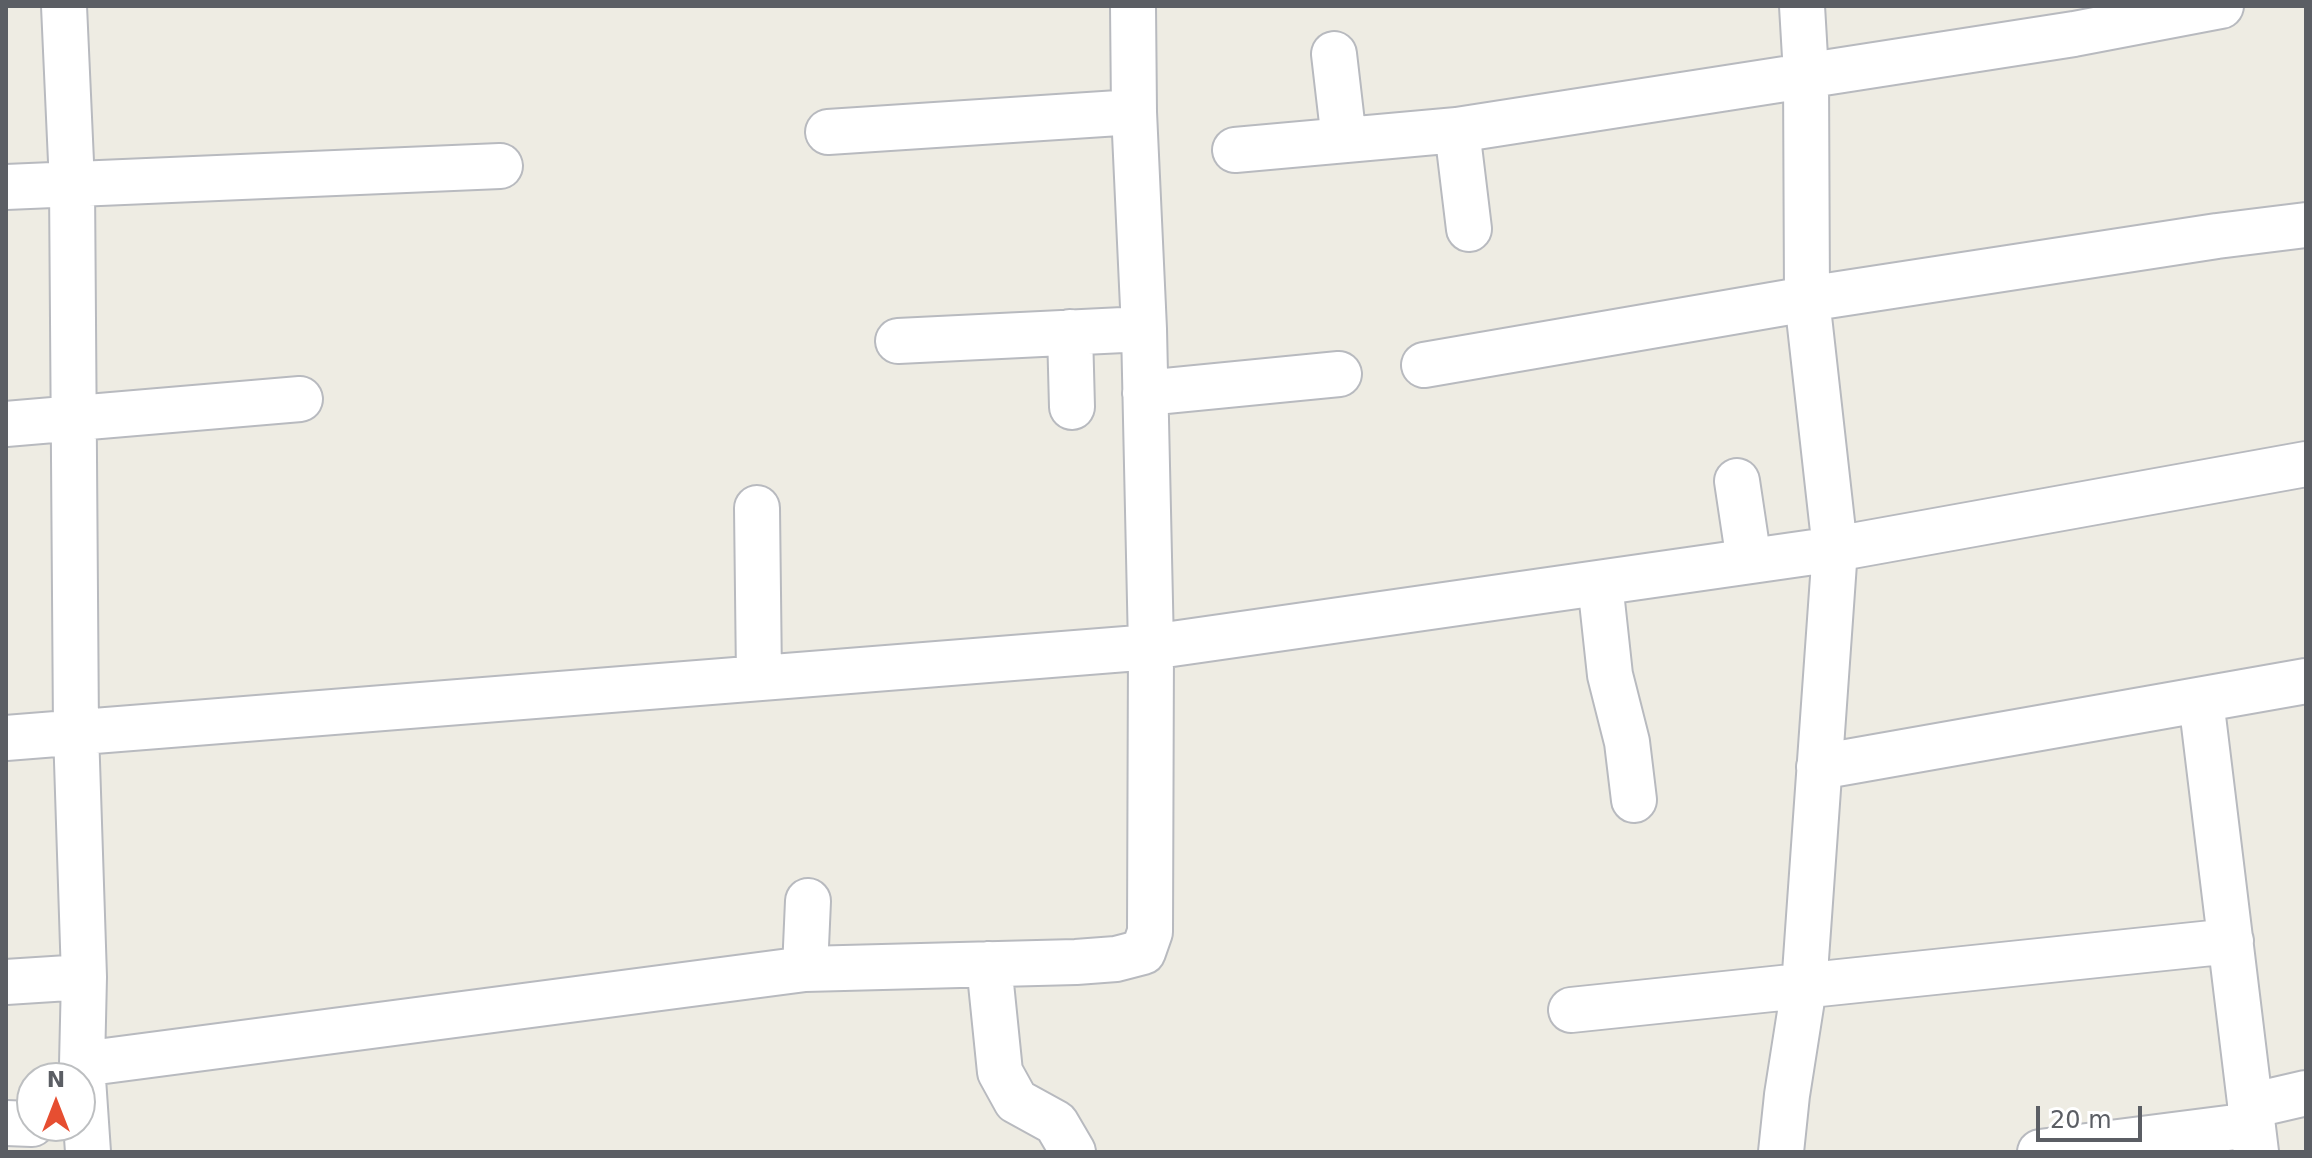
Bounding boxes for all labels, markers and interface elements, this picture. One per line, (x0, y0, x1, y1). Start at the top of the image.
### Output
north arrow (16, 1062, 96, 1142)
text: N (47, 1067, 65, 1092)
scale bar (2040, 1090, 2146, 1140)
text: 20 m (2050, 1106, 2112, 1134)

